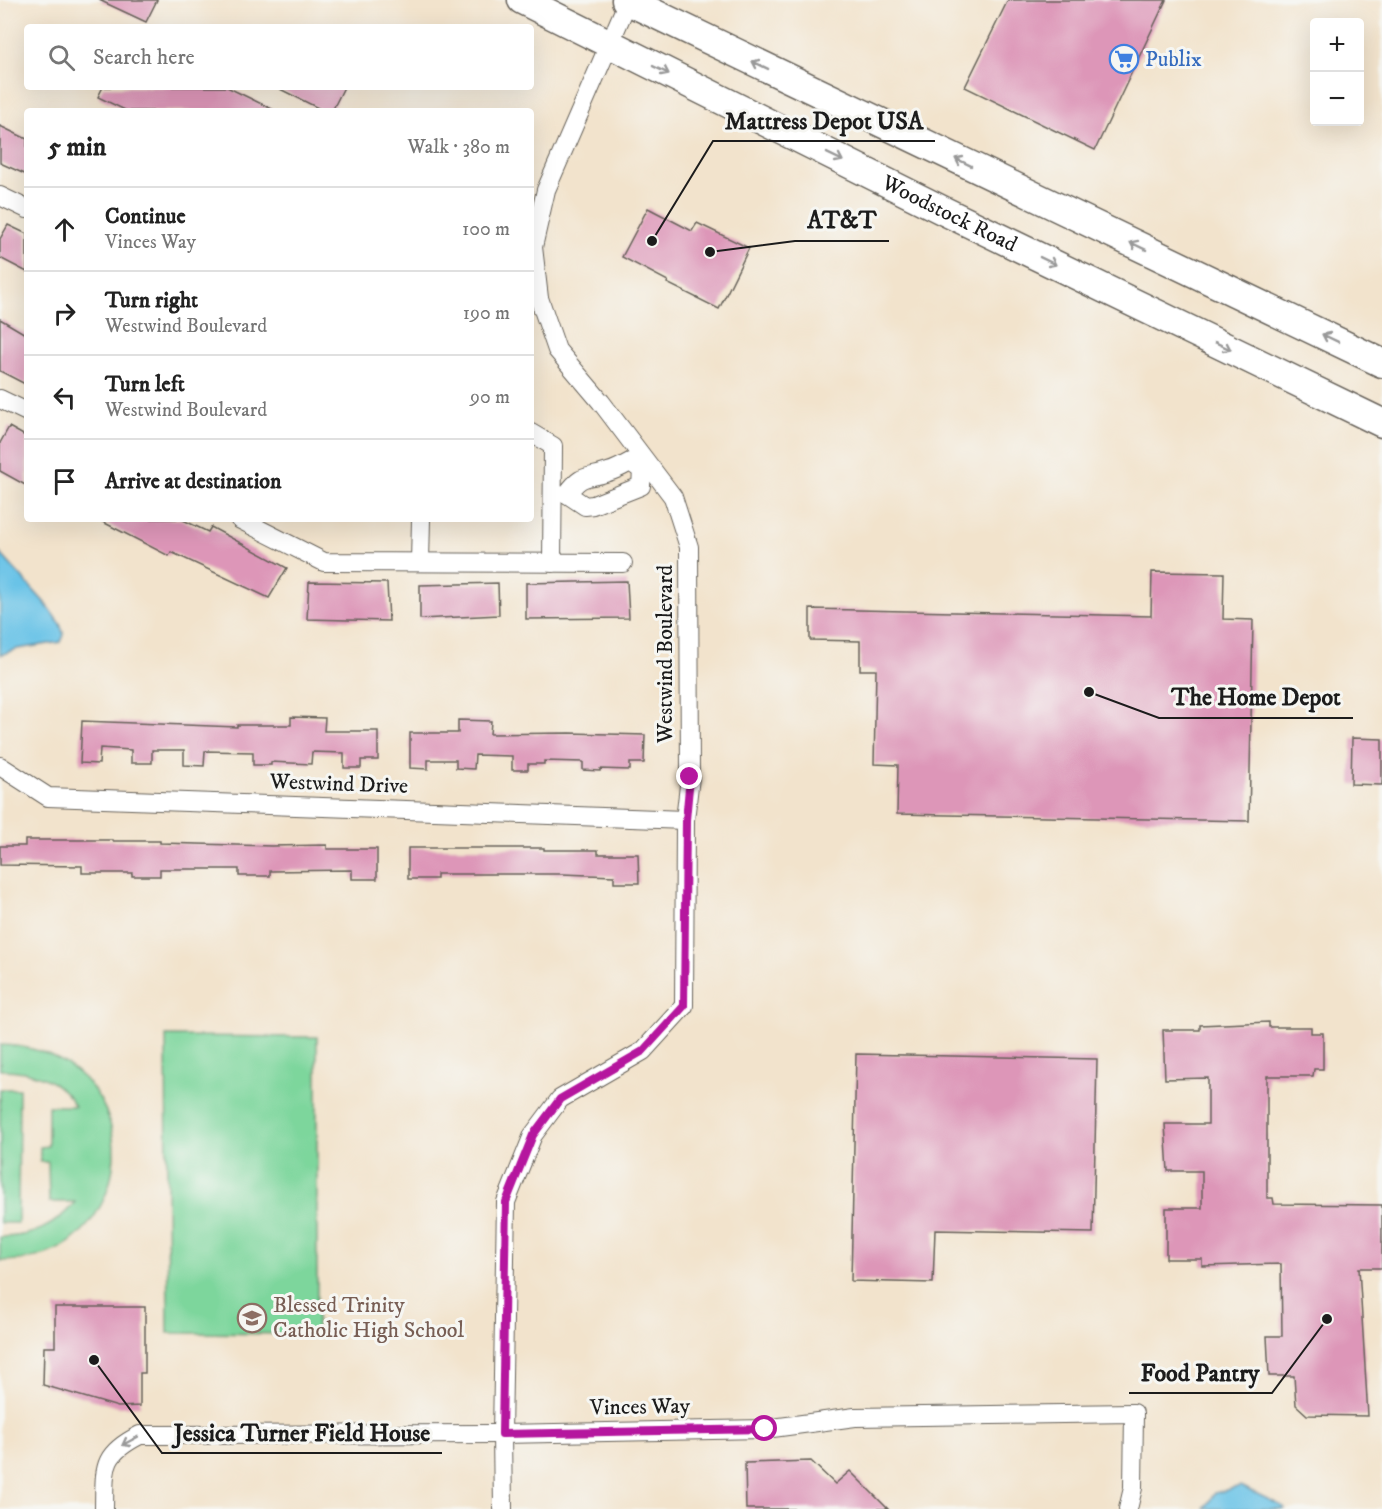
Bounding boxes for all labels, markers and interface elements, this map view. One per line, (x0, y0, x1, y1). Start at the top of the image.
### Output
map controls (1310, 18, 1364, 126)
button: + (1310, 18, 1364, 72)
search box (24, 24, 534, 90)
icon: search (45, 41, 78, 74)
supermarket icon: Publix (1108, 43, 1140, 75)
text: Search here (93, 44, 195, 71)
place label: Publix (1145, 46, 1202, 73)
one-way arrow (752, 58, 770, 70)
one-way arrow (651, 64, 669, 76)
button: − (1310, 72, 1364, 126)
callout: Mattress Depot USA (713, 99, 935, 141)
text: Mattress Depot USA (725, 107, 924, 137)
text: 5 min (48, 131, 106, 164)
text: Walk · 380 m (408, 135, 510, 160)
one-way arrow (826, 151, 844, 163)
one-way arrow (954, 155, 972, 167)
street label: Woodstock Road (877, 168, 1022, 258)
callout: AT&T (795, 199, 889, 241)
text: Continue (105, 203, 186, 230)
text: AT&T (806, 206, 878, 236)
icon: ahead (48, 213, 81, 246)
text: 100 m (462, 217, 510, 242)
text: Vinces Way (105, 230, 196, 255)
one-way arrow (1130, 240, 1148, 252)
one-way arrow (1039, 255, 1056, 267)
text: Turn right (105, 287, 198, 314)
icon: right (48, 297, 81, 330)
text: 190 m (463, 301, 510, 326)
text: Westwind Boulevard (105, 314, 267, 339)
one-way arrow (1322, 332, 1340, 344)
one-way arrow (1214, 341, 1232, 353)
text: Turn left (105, 371, 185, 398)
icon: left (48, 381, 81, 414)
text: 90 m (470, 385, 510, 410)
text: Westwind Boulevard (105, 398, 267, 423)
icon: arrive (48, 465, 81, 498)
text: Arrive at destination (105, 468, 282, 495)
street label: Westwind Boulevard (652, 565, 679, 744)
callout: The Home Depot (1159, 676, 1353, 718)
text: The Home Depot (1170, 683, 1341, 713)
route end (676, 763, 702, 789)
street label: Westwind Drive (268, 768, 409, 800)
place label: Blessed Trinity Catholic High School (273, 1292, 464, 1344)
school or university icon: Blessed Trinity Catholic High School (236, 1302, 268, 1334)
callout: Food Pantry (1129, 1351, 1272, 1393)
text: Food Pantry (1141, 1359, 1260, 1389)
street label: Vinces Way (589, 1393, 691, 1421)
callout: Jessica Turner Field House (162, 1411, 442, 1453)
route start (751, 1415, 777, 1441)
text: Jessica Turner Field House (171, 1419, 430, 1449)
one-way arrow (122, 1435, 139, 1447)

